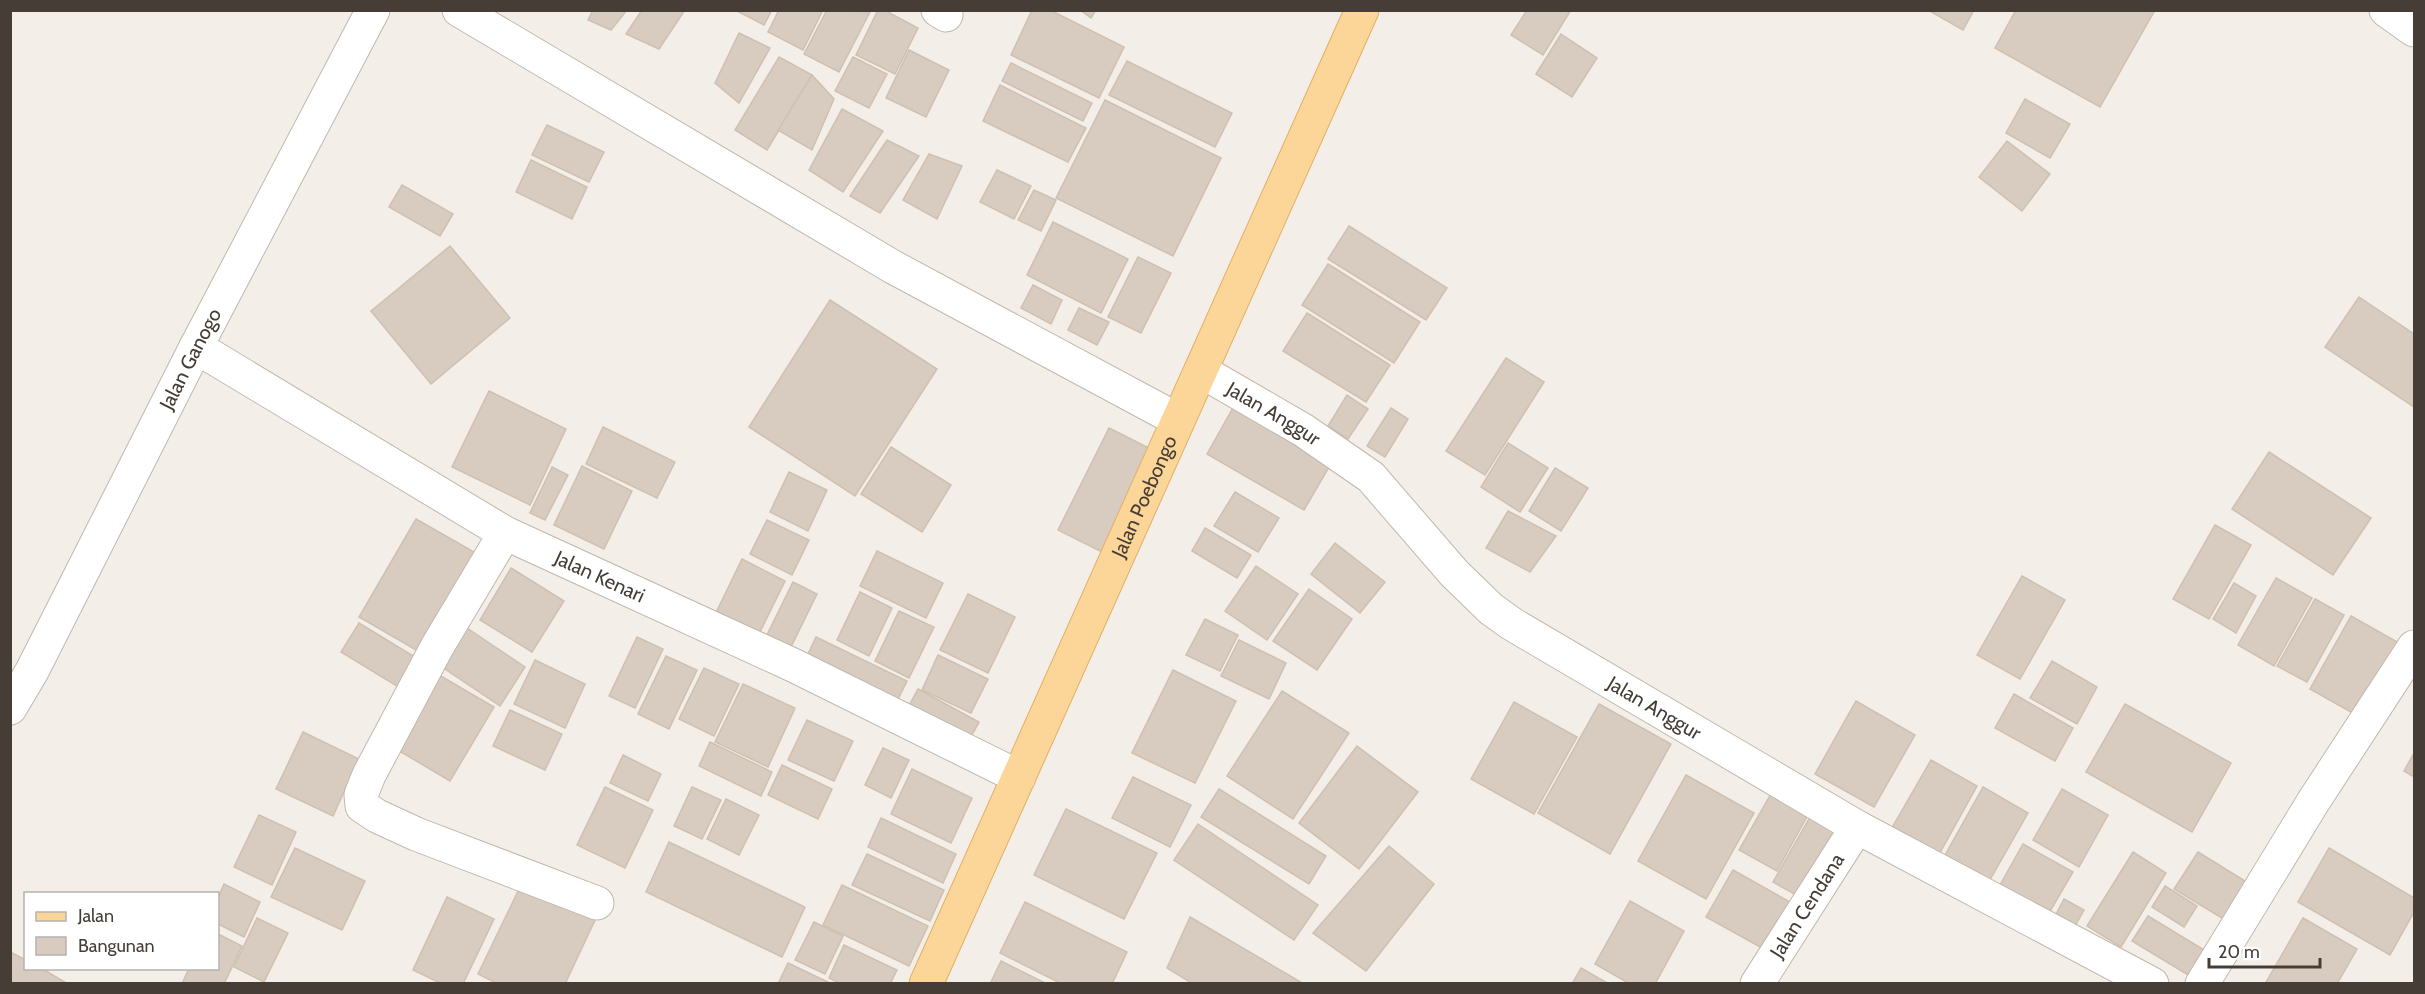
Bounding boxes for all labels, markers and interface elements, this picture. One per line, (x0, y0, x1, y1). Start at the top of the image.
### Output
street label: Jalan Ganogo (154, 304, 226, 414)
street label: Jalan Anggur (1221, 376, 1326, 451)
street label: Jalan Poebongo (1106, 432, 1182, 562)
street label: Jalan Kenari (550, 545, 649, 608)
street label: Jalan Anggur (1602, 670, 1706, 745)
street label: Jalan Cendana (1764, 848, 1849, 963)
legend (24, 892, 219, 970)
text: Jalan (77, 905, 114, 927)
scale bar (2209, 931, 2320, 969)
text: Bangunan (78, 935, 155, 957)
text: 20 m (2218, 941, 2260, 963)

